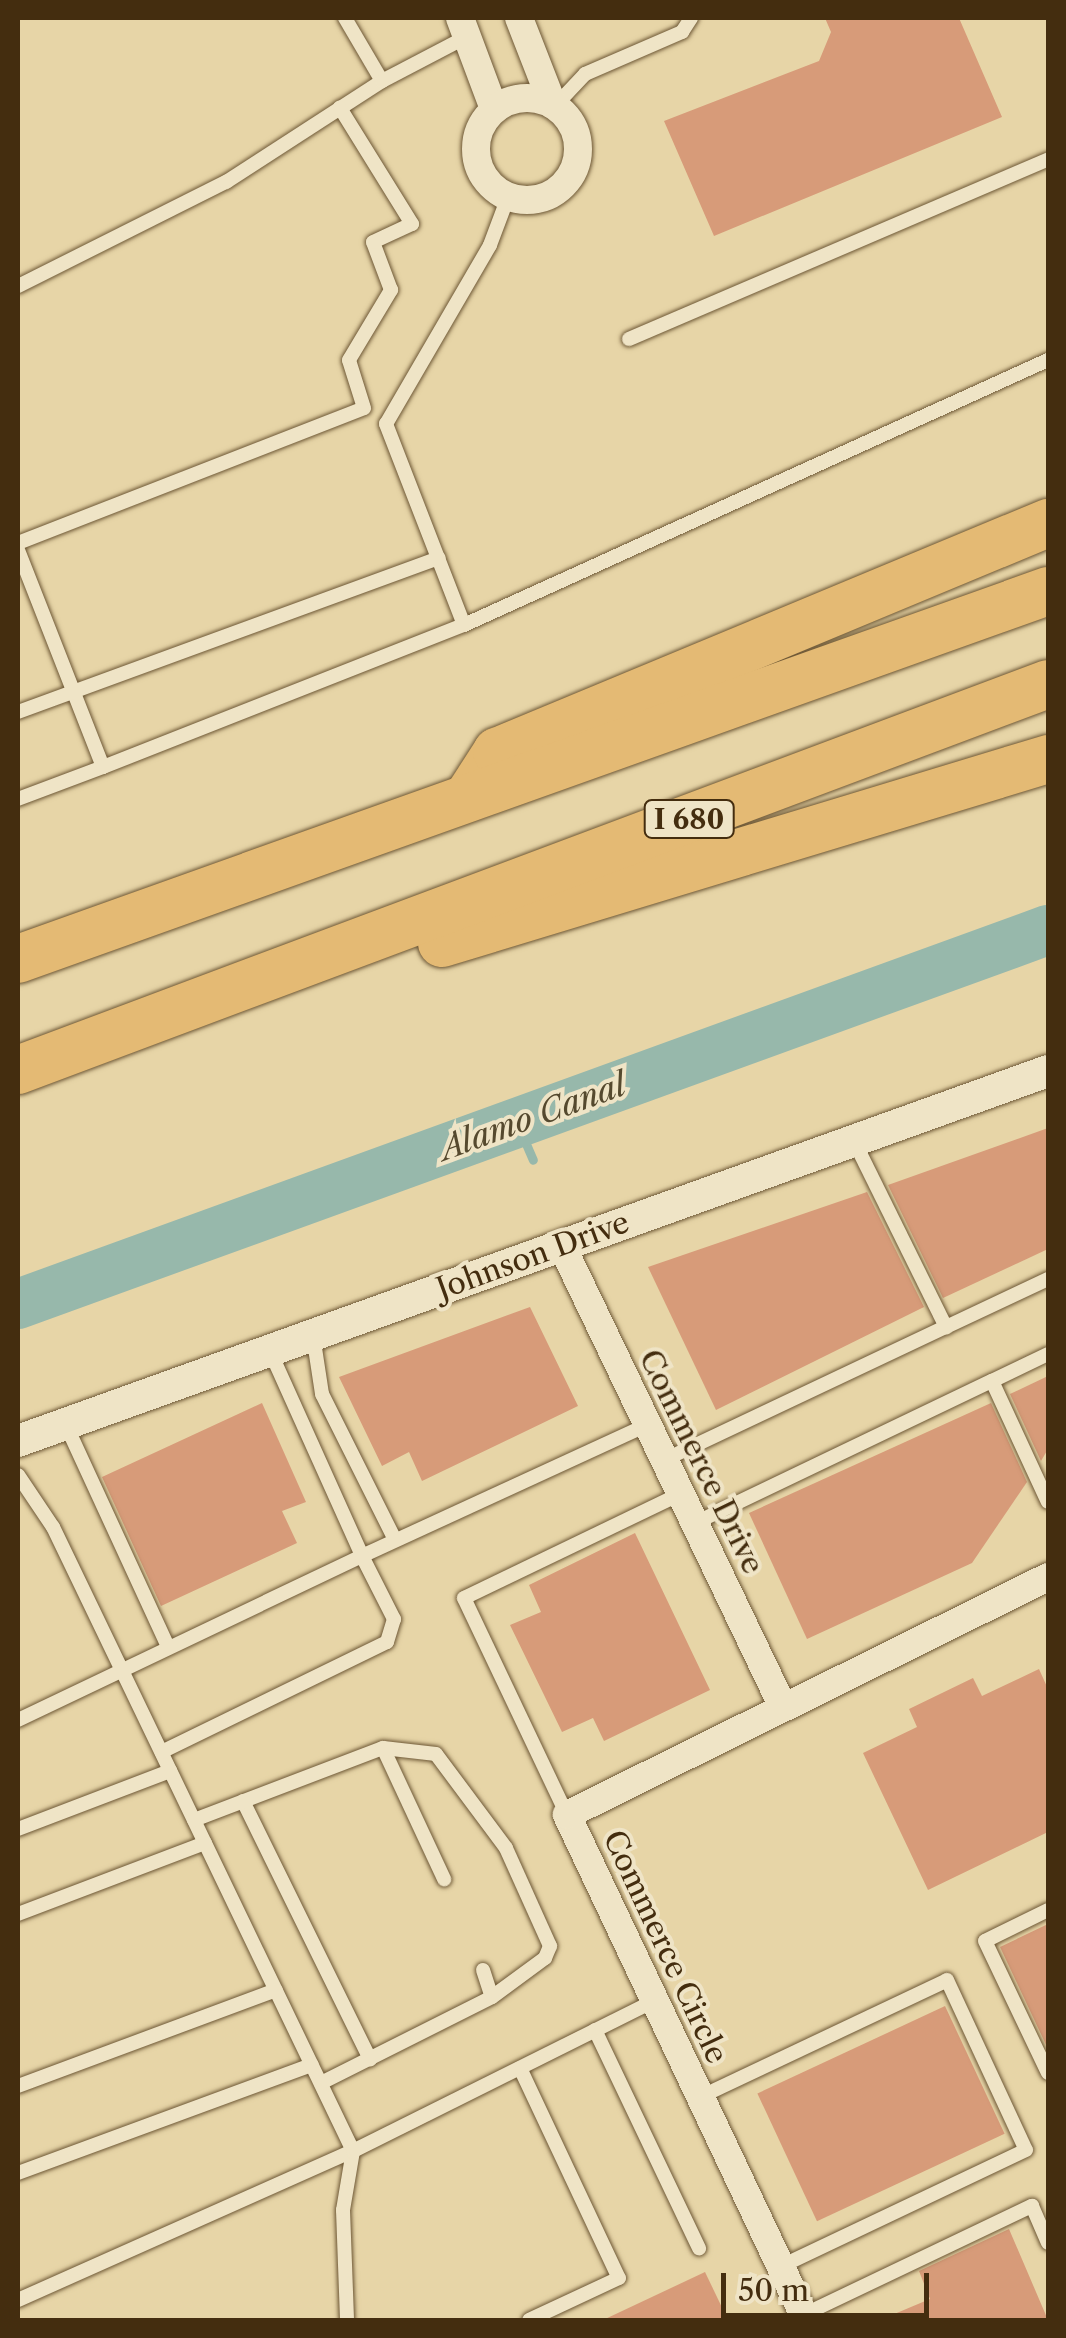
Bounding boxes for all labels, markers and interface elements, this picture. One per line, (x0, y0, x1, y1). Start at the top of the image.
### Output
road number: I 680 (642, 796, 736, 842)
water label: Alamo Canal (435, 1066, 631, 1168)
street label: Johnson Drive (432, 1204, 634, 1308)
street label: Commerce Drive (631, 1344, 771, 1580)
street label: Commerce Circle (595, 1825, 735, 2069)
scale bar (726, 2253, 934, 2315)
text: 50 m (738, 2272, 809, 2309)

